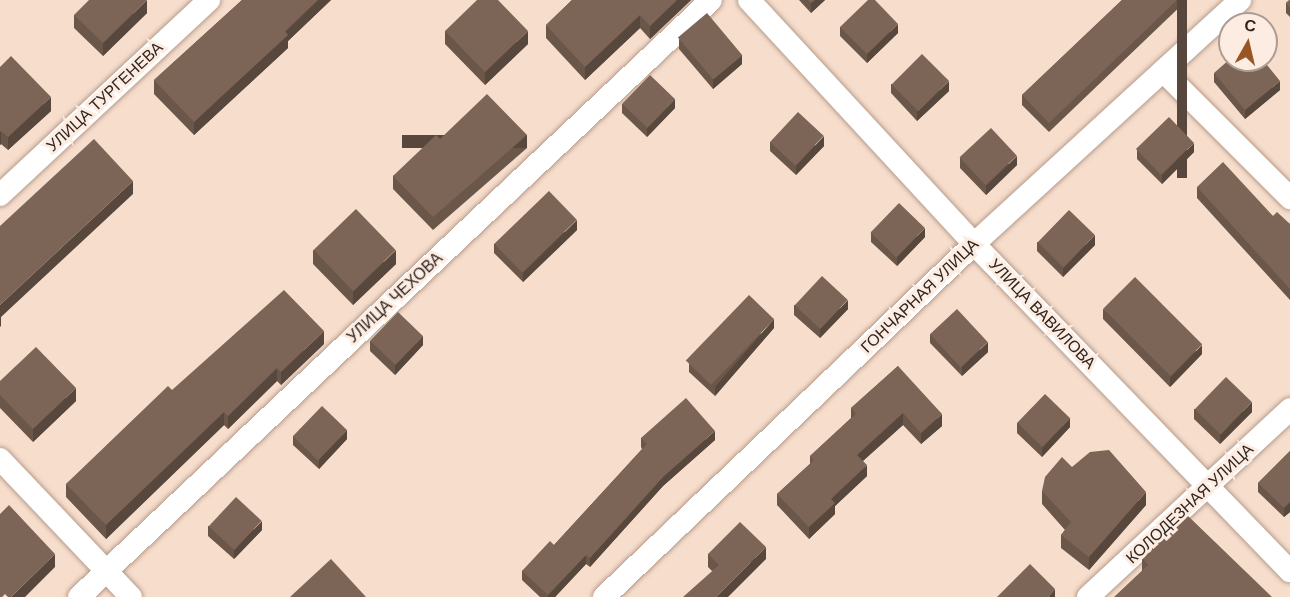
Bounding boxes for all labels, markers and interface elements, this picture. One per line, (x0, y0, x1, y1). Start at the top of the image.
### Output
north arrow (1218, 12, 1278, 72)
text: С (1243, 16, 1257, 35)
street label: УЛИЦА ТУРГЕНЕВА (43, 38, 167, 156)
street label: ГОНЧАРНАЯ УЛИЦА (857, 235, 983, 357)
street label: УЛИЦА ЧЕХОВА (343, 249, 447, 347)
street label: УЛИЦА ВАВИЛОВА (985, 255, 1099, 373)
street label: КОЛОДЕЗНАЯ УЛИЦА (1122, 440, 1258, 568)

